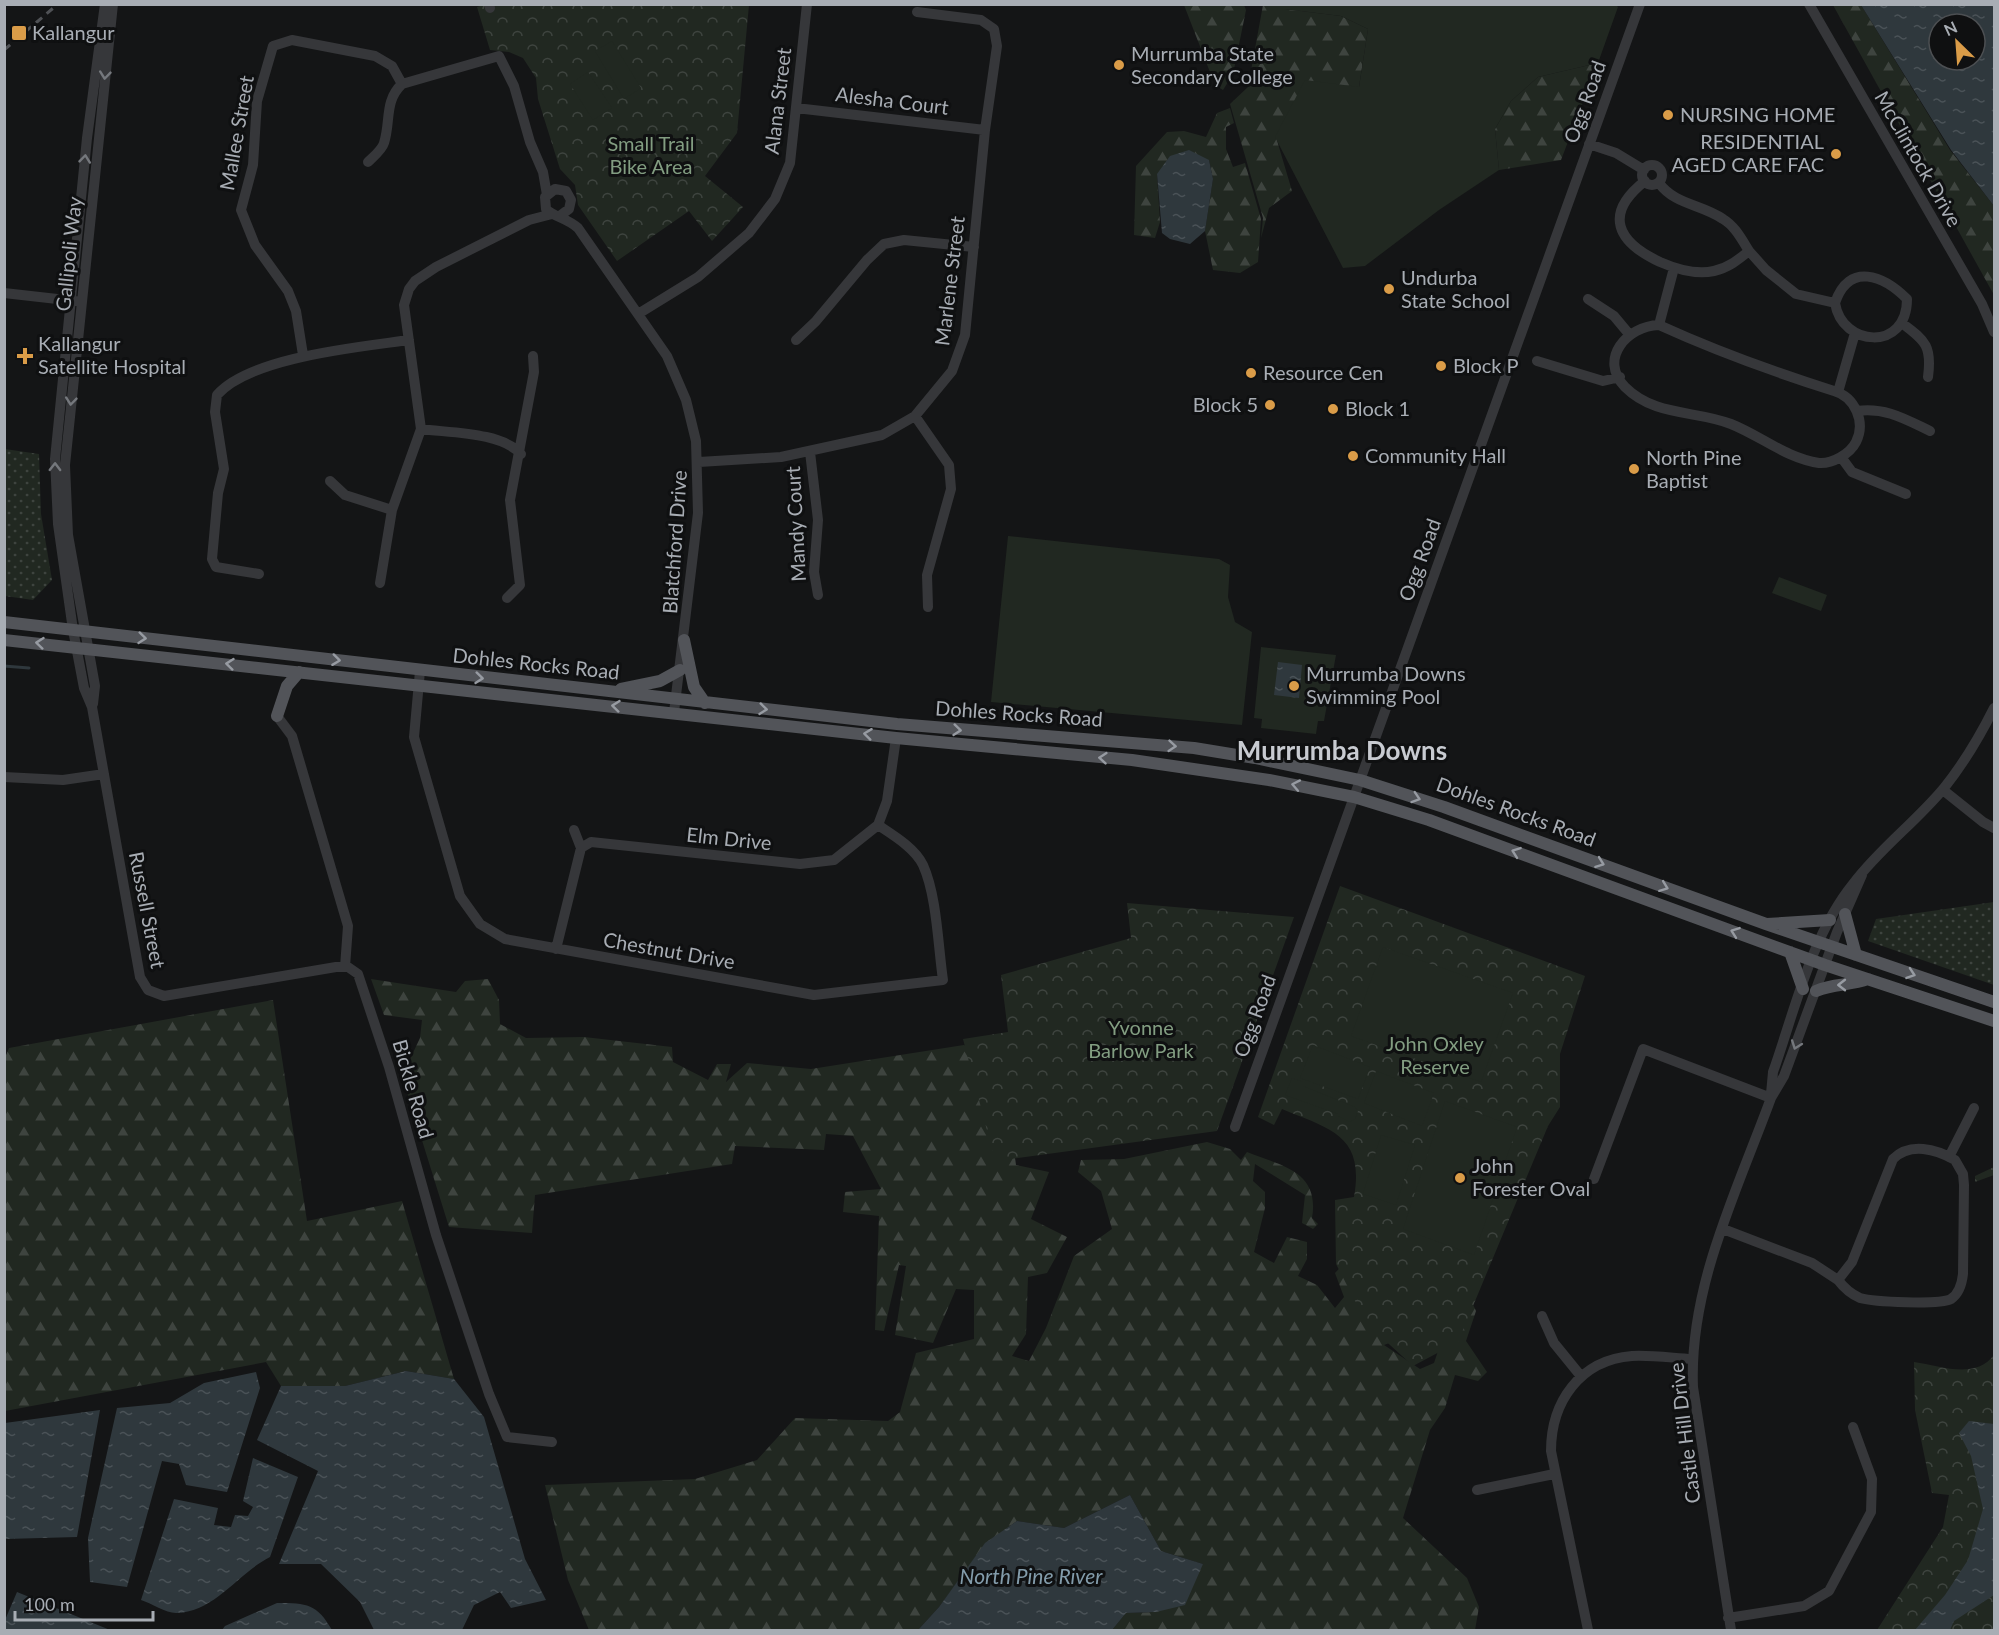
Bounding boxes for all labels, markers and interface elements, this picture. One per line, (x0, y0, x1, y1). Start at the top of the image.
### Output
north arrow (1927, 12, 1987, 72)
text: N (1941, 17, 1960, 39)
place label: Kallangur (32, 20, 115, 44)
marker: Kallangur (10, 24, 28, 42)
place label: Murrumba State Secondary College (1131, 41, 1293, 88)
street label: Alana Street (759, 46, 795, 155)
street label: Ogg Road (1558, 57, 1610, 146)
marker: Murrumba State Secondary College (1112, 58, 1126, 72)
one-way arrow (99, 70, 112, 79)
street label: Mallee Street (214, 73, 258, 192)
street label: Alesha Court (834, 81, 950, 119)
street label: McClintock Drive (1870, 86, 1967, 231)
place label: NURSING HOME (1680, 102, 1835, 126)
marker: NURSING HOME (1661, 108, 1675, 122)
place label: RESIDENTIAL AGED CARE FAC (1672, 129, 1824, 176)
park label: Small Trail Bike Area (607, 131, 695, 178)
marker: RESIDENTIAL AGED CARE FAC (1829, 147, 1843, 161)
one-way arrow (78, 154, 91, 163)
street label: Gallipoli Way (50, 195, 86, 312)
street label: Marlene Street (929, 215, 969, 347)
place label: Undurba State School (1401, 265, 1510, 312)
marker: Undurba State School (1382, 282, 1396, 296)
place label: Kallangur Satellite Hospital (38, 331, 186, 378)
marker: Kallangur Satellite Hospital (16, 347, 34, 365)
place label: Block P (1453, 353, 1519, 377)
marker: Block P (1434, 359, 1448, 373)
place label: Resource Cen (1263, 360, 1383, 384)
marker: Resource Cen (1244, 366, 1258, 380)
place label: Block 5 (1193, 392, 1258, 416)
place label: Block 1 (1345, 396, 1410, 420)
one-way arrow (65, 397, 78, 406)
marker: Block 5 (1263, 398, 1277, 412)
marker: Block 1 (1326, 402, 1340, 416)
place label: Community Hall (1365, 443, 1506, 467)
place label: North Pine Baptist (1646, 445, 1742, 492)
marker: Community Hall (1346, 449, 1360, 463)
marker: North Pine Baptist (1627, 462, 1641, 476)
one-way arrow (49, 463, 61, 472)
street label: Mandy Court (780, 466, 810, 582)
street label: Blatchford Drive (657, 469, 691, 615)
street label: Ogg Road (1393, 515, 1445, 604)
one-way arrow (138, 631, 147, 643)
one-way arrow (36, 638, 45, 650)
street label: Dohles Rocks Road (451, 642, 621, 684)
one-way arrow (331, 654, 341, 666)
one-way arrow (225, 658, 234, 671)
place label: Murrumba Downs Swimming Pool (1306, 661, 1466, 708)
one-way arrow (474, 671, 483, 683)
marker: Murrumba Downs Swimming Pool (1287, 679, 1301, 693)
street label: Dohles Rocks Road (935, 695, 1104, 731)
one-way arrow (612, 700, 621, 713)
one-way arrow (759, 702, 768, 715)
one-way arrow (952, 723, 962, 736)
one-way arrow (863, 729, 872, 741)
district label: Murrumba Downs (1237, 734, 1447, 766)
one-way arrow (1168, 739, 1177, 752)
one-way arrow (1099, 752, 1108, 765)
street label: Dohles Rocks Road (1433, 771, 1599, 851)
one-way arrow (1292, 779, 1302, 792)
one-way arrow (1410, 791, 1421, 803)
street label: Elm Drive (685, 822, 773, 854)
one-way arrow (1511, 847, 1522, 859)
street label: Russell Street (125, 849, 171, 970)
one-way arrow (1594, 856, 1605, 869)
one-way arrow (1658, 880, 1669, 892)
street label: Chestnut Drive (602, 927, 737, 973)
one-way arrow (1730, 927, 1741, 940)
one-way arrow (1905, 966, 1916, 979)
street label: Ogg Road (1228, 971, 1280, 1060)
one-way arrow (1837, 979, 1846, 991)
park label: Yvonne Barlow Park (1088, 1015, 1195, 1062)
park label: John Oxley Reserve (1386, 1031, 1485, 1078)
street label: Bickle Road (388, 1036, 440, 1141)
one-way arrow (1790, 1039, 1803, 1050)
place label: John Forester Oval (1472, 1153, 1590, 1200)
marker: John Forester Oval (1453, 1171, 1467, 1185)
street label: Castle Hill Drive (1663, 1361, 1705, 1505)
water label: North Pine River (960, 1563, 1103, 1588)
scale bar (15, 1584, 153, 1622)
text: 100 m (24, 1593, 75, 1615)

